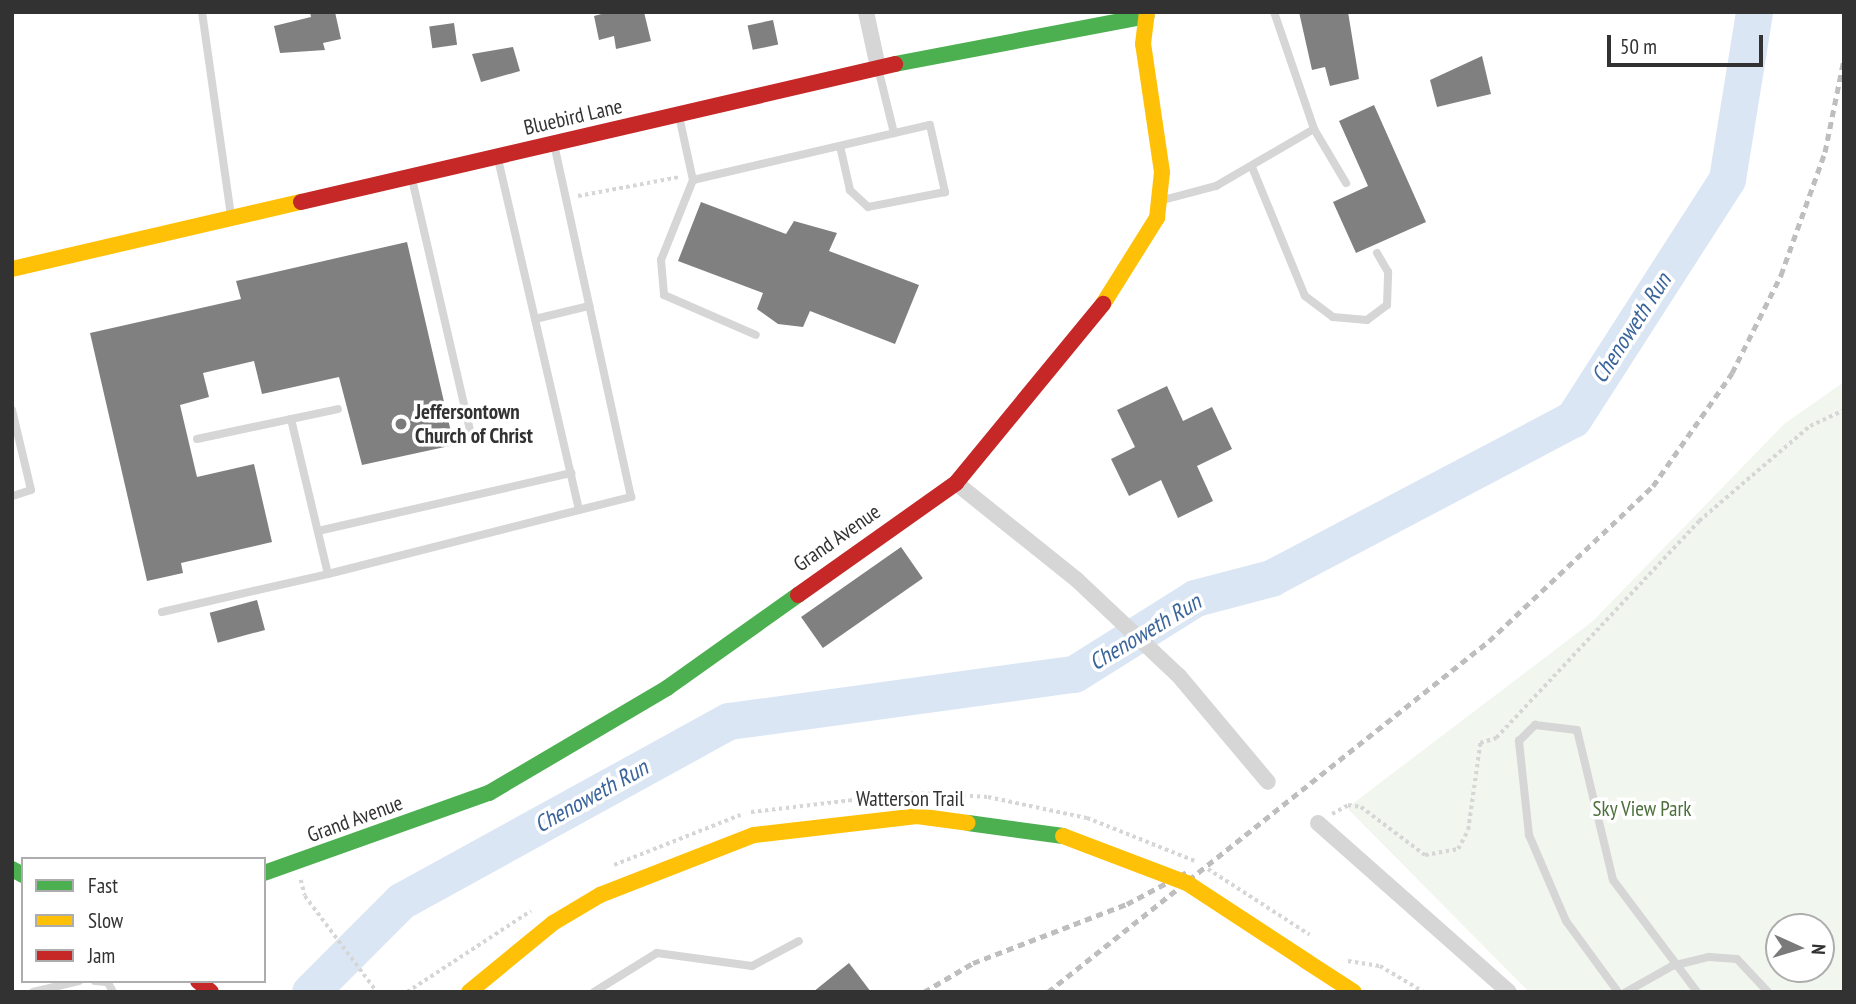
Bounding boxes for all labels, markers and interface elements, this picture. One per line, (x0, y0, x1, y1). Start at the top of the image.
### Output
scale bar (1611, 21, 1767, 65)
text: 50 m (1620, 33, 1657, 60)
street label: Bluebird Lane (521, 93, 625, 141)
water label: Chenoweth Run (1585, 268, 1677, 388)
place label: Jeffersontown Church of Christ (415, 399, 533, 449)
marker: Jeffersontown Church of Christ (393, 416, 409, 432)
street label: Grand Avenue (789, 499, 885, 577)
water label: Chenoweth Run (1084, 588, 1206, 676)
water label: Chenoweth Run (530, 754, 652, 838)
street label: Watterson Trail (856, 786, 964, 812)
street label: Grand Avenue (304, 790, 406, 848)
park label: Sky View Park (1592, 796, 1692, 822)
legend (21, 857, 266, 983)
text: Fast (88, 872, 118, 899)
text: Slow (88, 907, 123, 934)
north arrow (1765, 913, 1835, 983)
text: Jam (88, 942, 115, 969)
text: N (1807, 943, 1831, 955)

